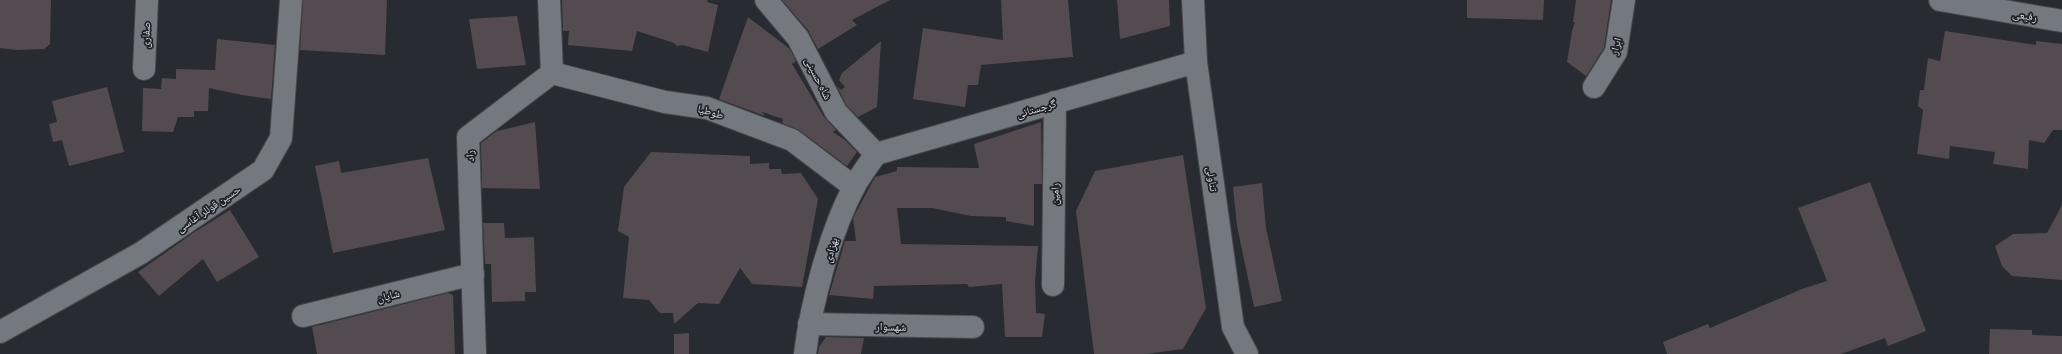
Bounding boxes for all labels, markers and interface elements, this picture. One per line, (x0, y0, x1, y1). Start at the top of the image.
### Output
street label: رفیعی (2011, 5, 2039, 25)
street label: صفاری (137, 21, 153, 49)
street label: ابرار (1605, 36, 1625, 57)
street label: شاه حسینی (802, 54, 836, 102)
street label: گرجستانی (1014, 95, 1058, 121)
street label: طوطیا (696, 100, 726, 122)
street label: راد (461, 150, 477, 162)
street label: تناولی (1204, 166, 1222, 193)
street label: حسین قوللر آغاسی (173, 181, 243, 235)
street label: رامین (1046, 183, 1062, 205)
street label: بهزادی (819, 236, 841, 264)
street label: شایان (375, 285, 401, 305)
street label: شهسوار (875, 318, 906, 334)

